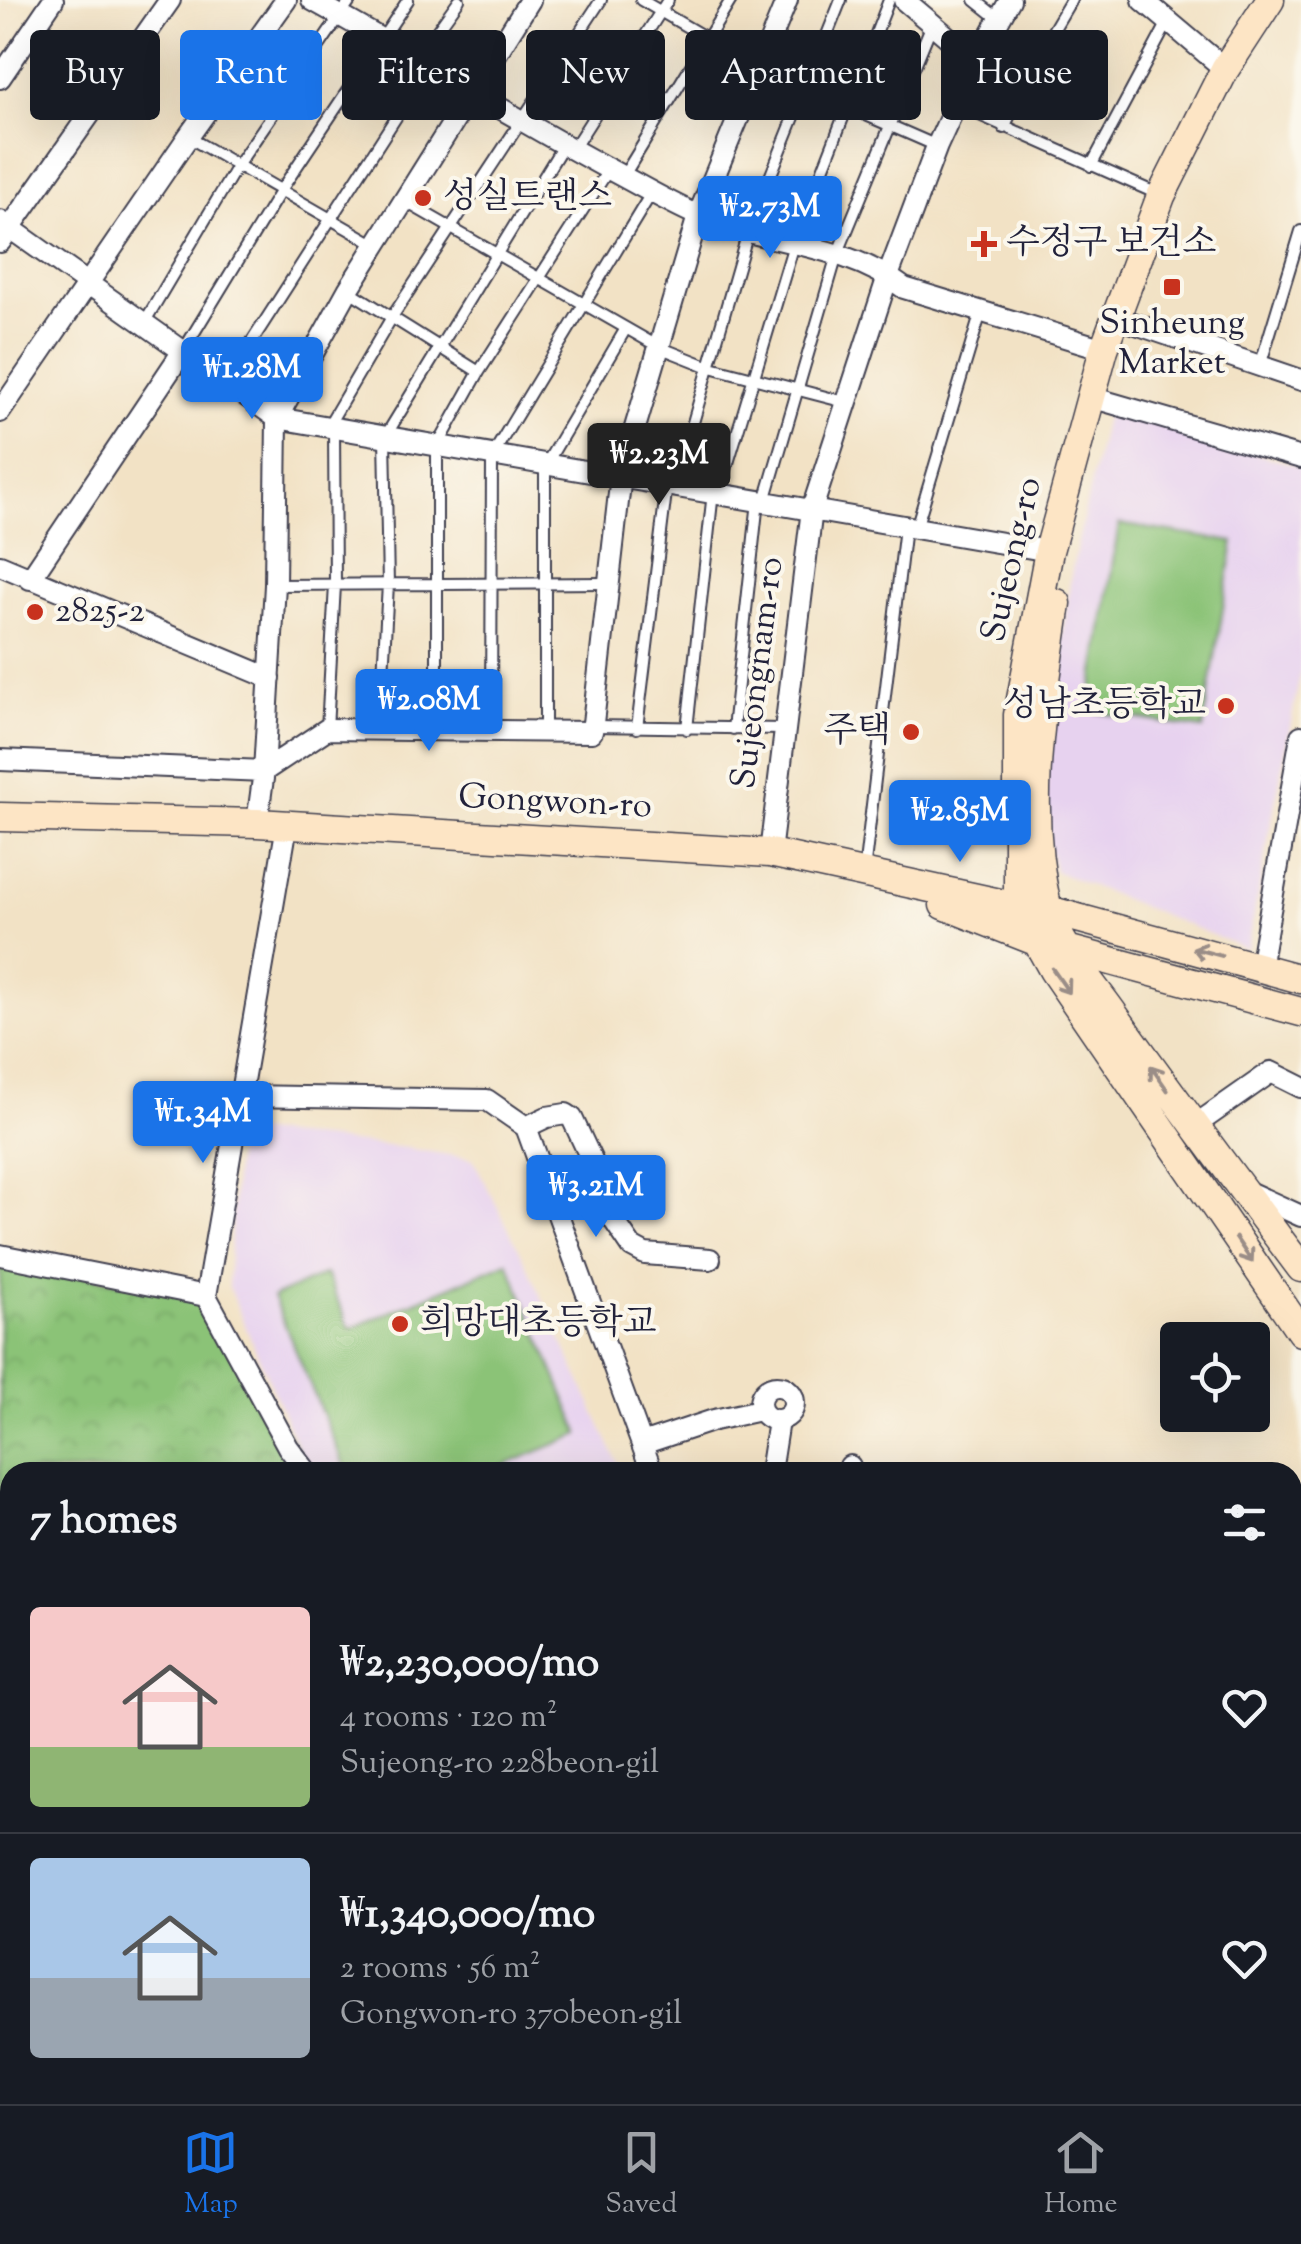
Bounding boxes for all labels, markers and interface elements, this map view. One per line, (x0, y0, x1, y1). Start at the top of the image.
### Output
chip: Buy (30, 30, 160, 120)
chip: Rent (180, 30, 322, 120)
chip: Filters (342, 30, 506, 120)
chip: New (526, 30, 665, 120)
chip: Apartment (685, 30, 921, 120)
chip: House (941, 30, 1108, 120)
place label: 성실트랜스 (443, 173, 612, 224)
pin: ₩2.73M (689, 176, 851, 261)
text: ₩2.73M (720, 185, 820, 231)
marker: 성실트랜스 (412, 187, 434, 209)
place label: 수정구 보건소 (1006, 219, 1217, 270)
marker: 수정구 보건소 (971, 231, 997, 257)
marker: Sinheung Market (1161, 276, 1183, 298)
place label: Sinheung Market (1099, 299, 1245, 390)
pin: ₩1.28M (171, 337, 333, 422)
text: ₩1.28M (203, 346, 301, 392)
pin: ₩2.23M (578, 423, 740, 508)
text: ₩2.23M (609, 432, 709, 478)
street label: Sujeong-ro (969, 473, 1057, 647)
street label: Sujeongnam-ro (719, 554, 799, 792)
place label: 2825-2 (55, 587, 145, 638)
marker: 2825-2 (24, 601, 46, 623)
pin: ₩2.08M (348, 669, 510, 754)
text: ₩2.08M (377, 678, 481, 724)
place label: 성남초등학교 (1003, 681, 1206, 732)
marker: 성남초등학교 (1215, 695, 1237, 717)
place label: 주택 (823, 707, 891, 758)
marker: 주택 (900, 721, 922, 743)
street label: Gongwon-ro (457, 772, 653, 834)
pin: ₩2.85M (879, 780, 1041, 865)
text: ₩2.85M (911, 789, 1009, 835)
one-way arrow (1192, 942, 1223, 961)
one-way arrow (1050, 967, 1071, 995)
one-way arrow (1149, 1064, 1170, 1092)
pin: ₩1.34M (122, 1081, 284, 1166)
text: ₩1.34M (155, 1090, 251, 1136)
pin: ₩3.21M (515, 1155, 677, 1240)
text: ₩3.21M (548, 1164, 644, 1210)
one-way arrow (1234, 1235, 1255, 1263)
place label: 희망대초등학교 (420, 1299, 657, 1350)
marker: 희망대초등학교 (389, 1313, 411, 1335)
map controls (1160, 1322, 1270, 1432)
button: locate (1160, 1322, 1270, 1432)
text: 7 homes (30, 1492, 178, 1552)
icon: filters (1217, 1495, 1272, 1550)
text: ₩2,230,000/mo (340, 1635, 599, 1695)
icon: home (110, 1647, 230, 1767)
icon: heart (1217, 1680, 1272, 1735)
text: 4 rooms · 120 m² (340, 1695, 558, 1741)
text: Sujeong-ro 228beon-gil (340, 1741, 659, 1787)
text: ₩1,340,000/mo (340, 1886, 595, 1946)
icon: home (110, 1898, 230, 2018)
icon: heart (1217, 1931, 1272, 1986)
text: 2 rooms · 56 m² (340, 1946, 540, 1992)
text: Gongwon-ro 370beon-gil (340, 1992, 682, 2038)
tab: Map (183, 2125, 238, 2225)
tab: Saved (605, 2125, 677, 2225)
tab: Home (1044, 2125, 1118, 2225)

